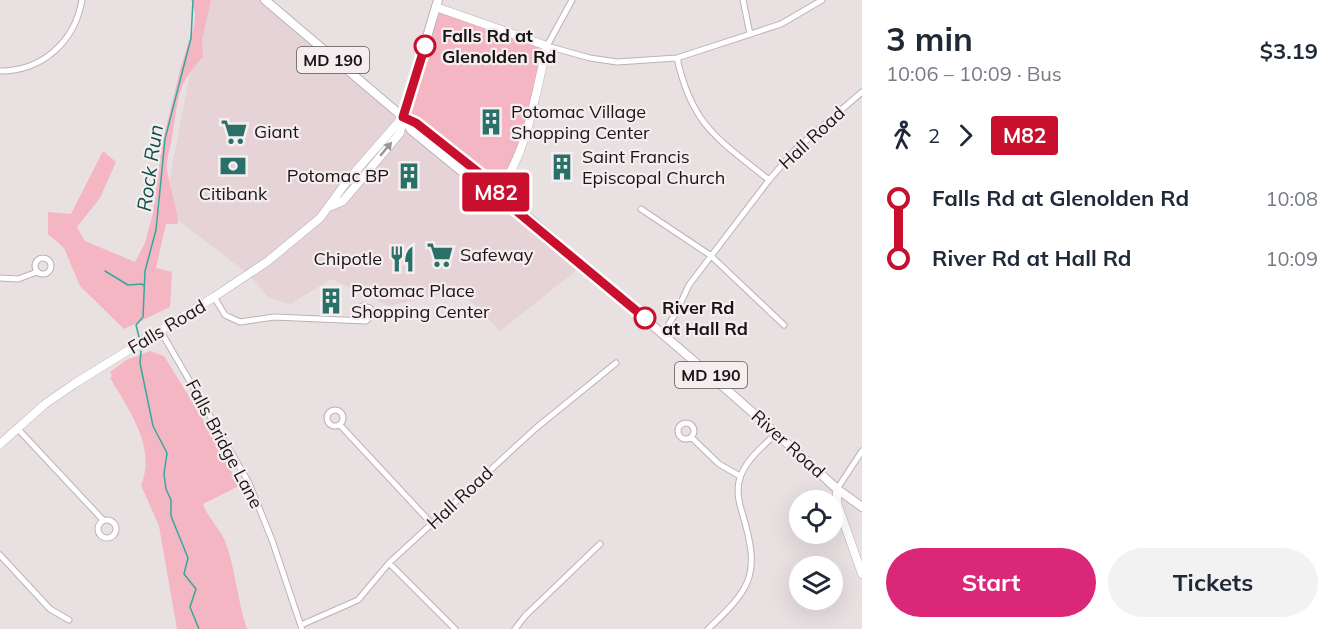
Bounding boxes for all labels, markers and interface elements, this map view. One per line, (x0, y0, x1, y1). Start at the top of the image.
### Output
text: 3 min (886, 18, 973, 59)
place label: Falls Rd at Glenolden Rd (442, 24, 556, 68)
marker: Falls Rd at Glenolden Rd (414, 35, 436, 57)
text: $3.19 (1260, 37, 1318, 65)
road number: MD 190 (297, 47, 369, 73)
text: 10:06 – 10:09 · Bus (886, 61, 1062, 86)
place label: Potomac Village Shopping Center (511, 100, 650, 144)
street label: Hall Road (774, 101, 849, 174)
building icon: Potomac Village Shopping Center (476, 107, 506, 137)
supermarket icon: Giant (219, 117, 249, 147)
icon: walk (886, 119, 919, 152)
icon: forward (949, 119, 982, 152)
place label: Giant (254, 120, 299, 143)
text: M82 (1003, 122, 1046, 148)
water label: Rock Run (131, 123, 168, 213)
text: 2 (928, 123, 940, 148)
one-way arrow (380, 141, 393, 157)
place label: Saint Francis Episcopal Church (582, 145, 725, 189)
bank icon: Citibank (218, 151, 248, 181)
building icon: Saint Francis Episcopal Church (547, 152, 577, 182)
building icon: Potomac BP (394, 161, 424, 191)
place label: Potomac BP (287, 164, 389, 187)
line badge: M82 (462, 172, 530, 212)
text: M82 (474, 179, 518, 205)
place label: Citibank (199, 182, 268, 205)
text: Falls Rd at Glenolden Rd (932, 184, 1189, 212)
text: 10:08 (1265, 186, 1318, 211)
supermarket icon: Safeway (425, 240, 455, 270)
place label: Safeway (460, 243, 534, 266)
restaurant icon: Chipotle (387, 244, 417, 274)
text: River Rd at Hall Rd (932, 244, 1131, 272)
text: 10:09 (1265, 246, 1318, 271)
place label: Chipotle (313, 247, 382, 270)
place label: Potomac Place Shopping Center (351, 279, 490, 323)
building icon: Potomac Place Shopping Center (316, 286, 346, 316)
street label: Falls Road (124, 294, 210, 359)
place label: River Rd at Hall Rd (662, 296, 748, 340)
marker: River Rd at Hall Rd (634, 307, 656, 329)
road number: MD 190 (675, 362, 747, 388)
street label: Falls Bridge Lane (181, 375, 268, 512)
street label: River Road (747, 405, 830, 483)
street label: Hall Road (422, 461, 497, 534)
map controls (789, 490, 843, 610)
button: locate (789, 490, 843, 544)
button: Start (886, 548, 1096, 617)
button: Tickets (1108, 548, 1318, 617)
button: layers (789, 556, 843, 610)

